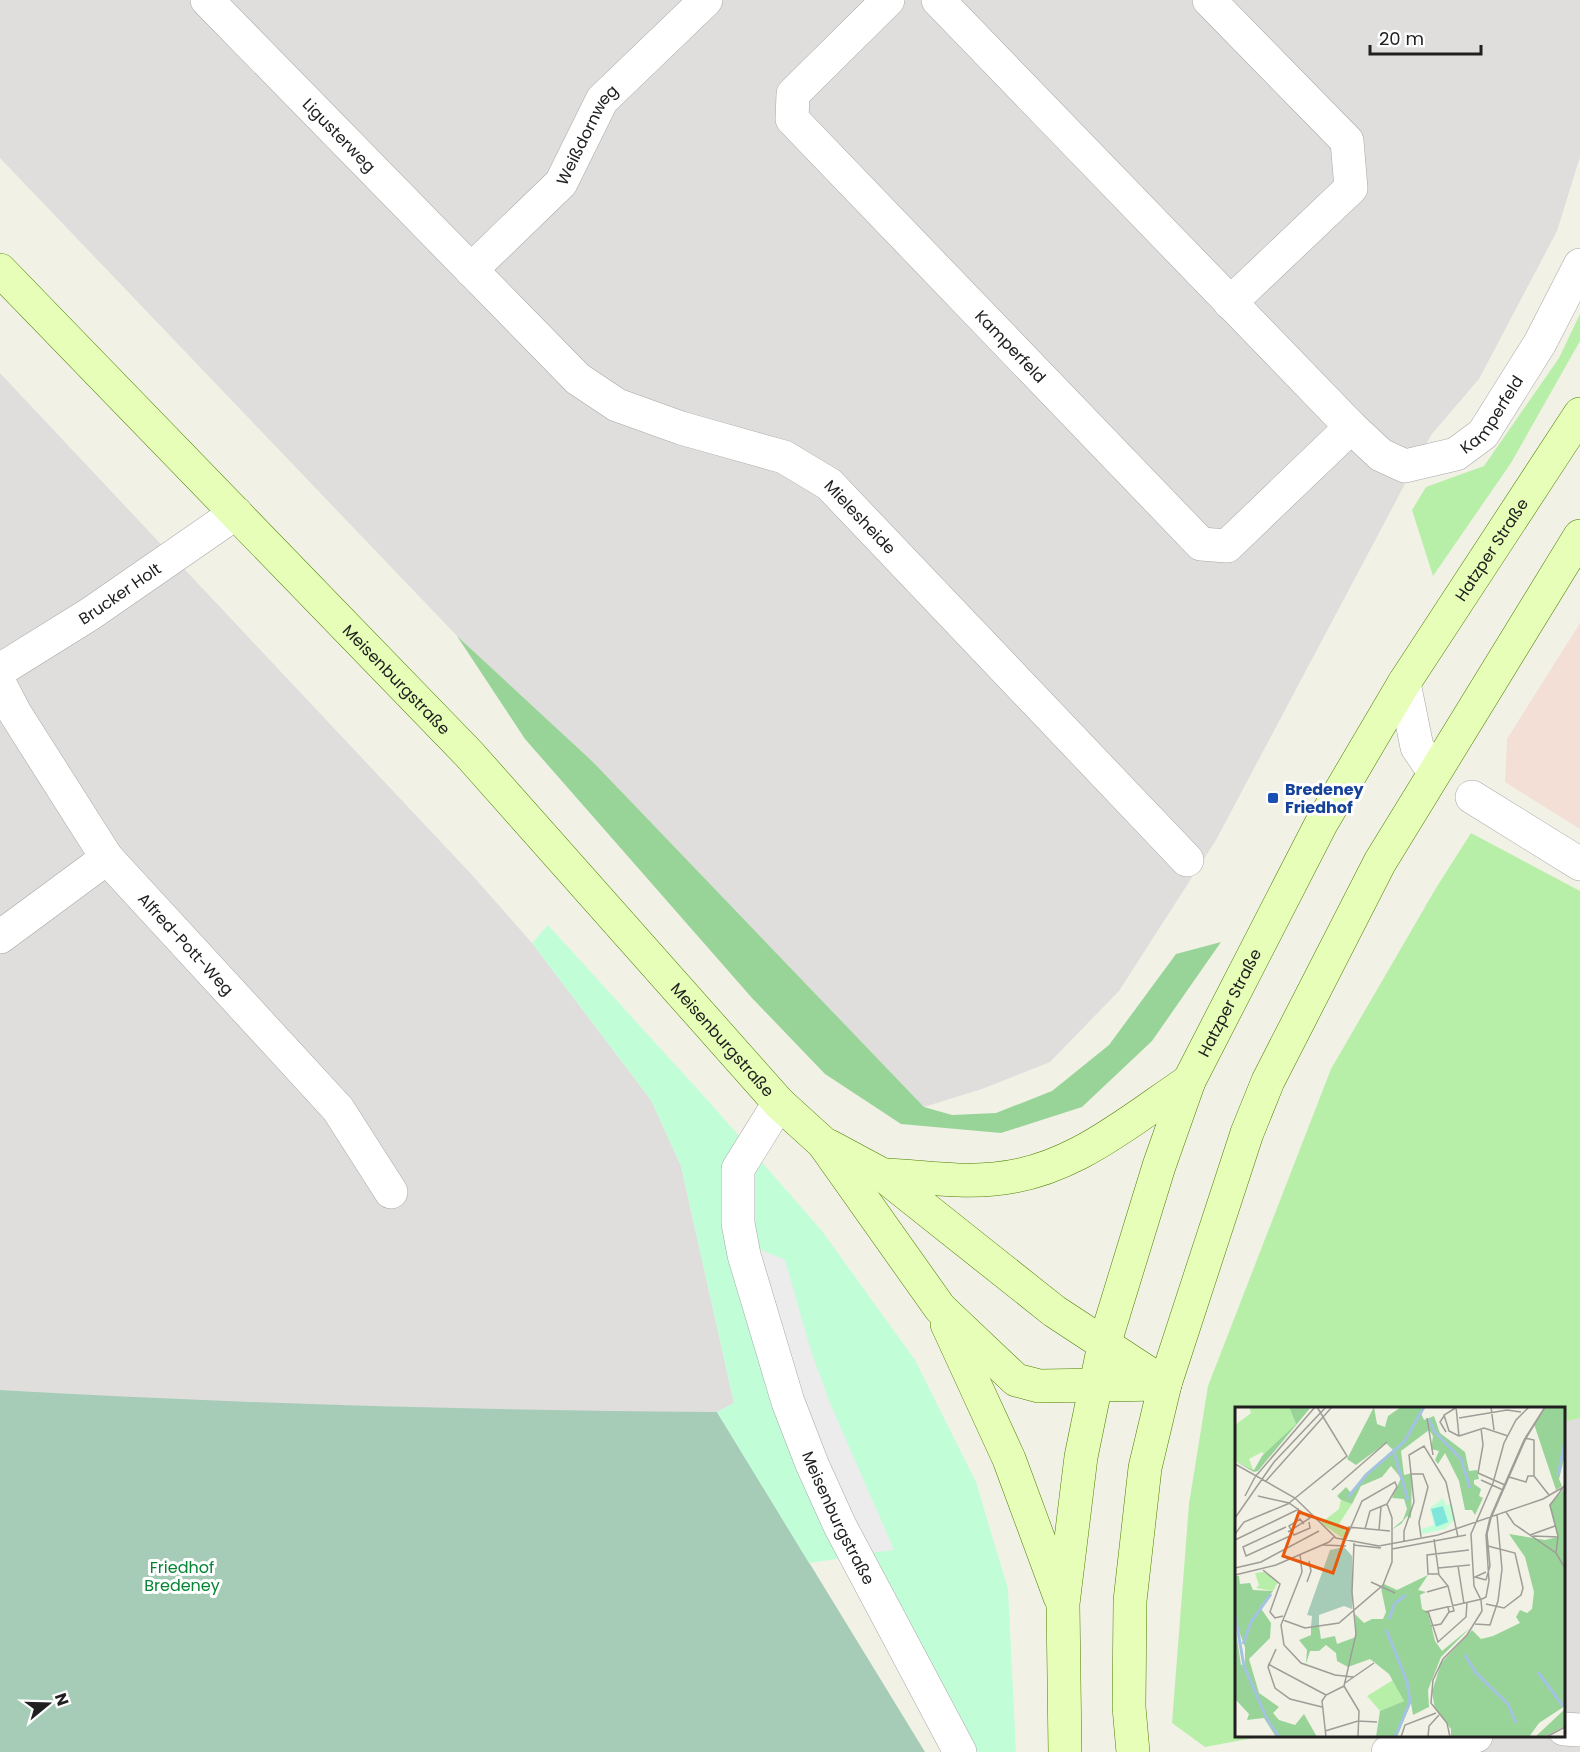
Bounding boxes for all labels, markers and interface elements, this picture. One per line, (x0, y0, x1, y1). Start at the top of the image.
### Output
scale bar (1370, 18, 1481, 56)
text: 20 m (1379, 26, 1424, 51)
street label: Weißdornweg (551, 80, 623, 189)
street label: Ligusterweg (297, 93, 381, 178)
street label: Kamperfeld (970, 305, 1051, 388)
street label: Kamperfeld (1455, 371, 1529, 459)
street label: Mielesheide (819, 475, 901, 559)
street label: Hatzper Straße (1450, 494, 1534, 606)
street label: Brucker Holt (74, 557, 166, 630)
street label: Meisenburgstraße (337, 619, 455, 740)
place label: Bredeney Friedhof (1285, 778, 1365, 819)
marker: Bredeney Friedhof (1266, 791, 1280, 805)
street label: Alfred-Pott-Weg (132, 888, 239, 1000)
street label: Hatzper Straße (1192, 945, 1267, 1061)
street label: Meisenburgstraße (665, 978, 779, 1102)
inset map (1235, 1407, 1565, 1737)
street label: Meisenburgstraße (796, 1448, 880, 1589)
park label: Friedhof Bredeney (144, 1556, 220, 1597)
north arrow (18, 1674, 78, 1734)
text: N (49, 1690, 75, 1709)

